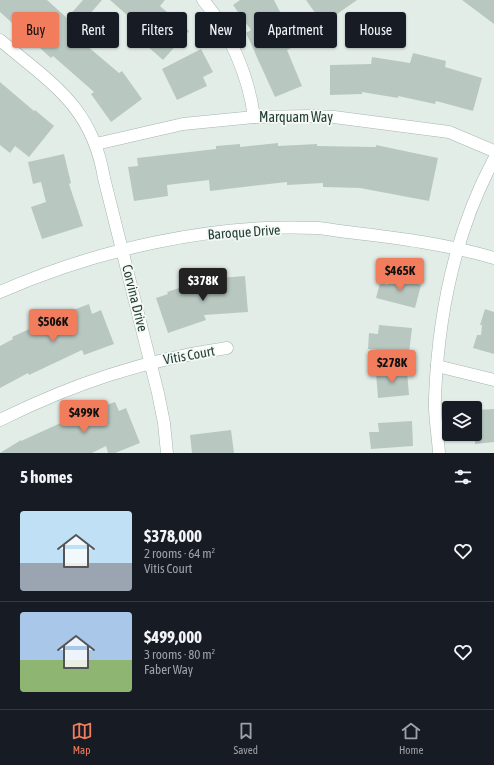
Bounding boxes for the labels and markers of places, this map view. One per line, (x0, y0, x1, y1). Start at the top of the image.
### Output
pin: $465K (372, 258, 428, 292)
pin: $378K (175, 268, 231, 302)
pin: $506K (25, 309, 81, 343)
pin: $278K (364, 350, 420, 384)
pin: $499K (56, 400, 112, 434)

